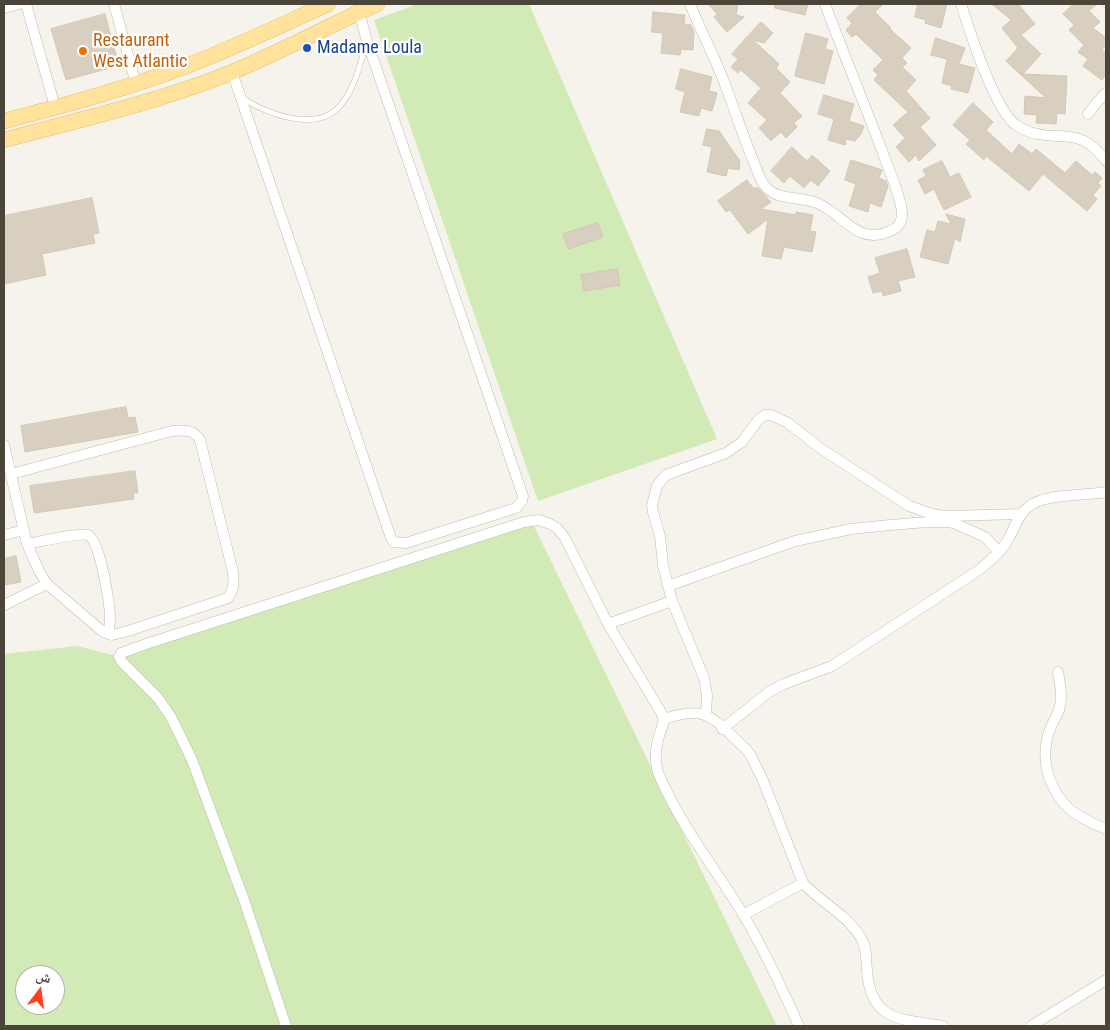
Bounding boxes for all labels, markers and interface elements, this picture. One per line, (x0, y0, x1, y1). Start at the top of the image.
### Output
place label: Restaurant West Atlantic (93, 30, 187, 72)
place label: Madame Loula (317, 37, 422, 59)
marker: Madame Loula (301, 42, 313, 54)
marker: Restaurant West Atlantic (77, 45, 89, 57)
north arrow (15, 965, 65, 1015)
text: ش (34, 967, 53, 986)

